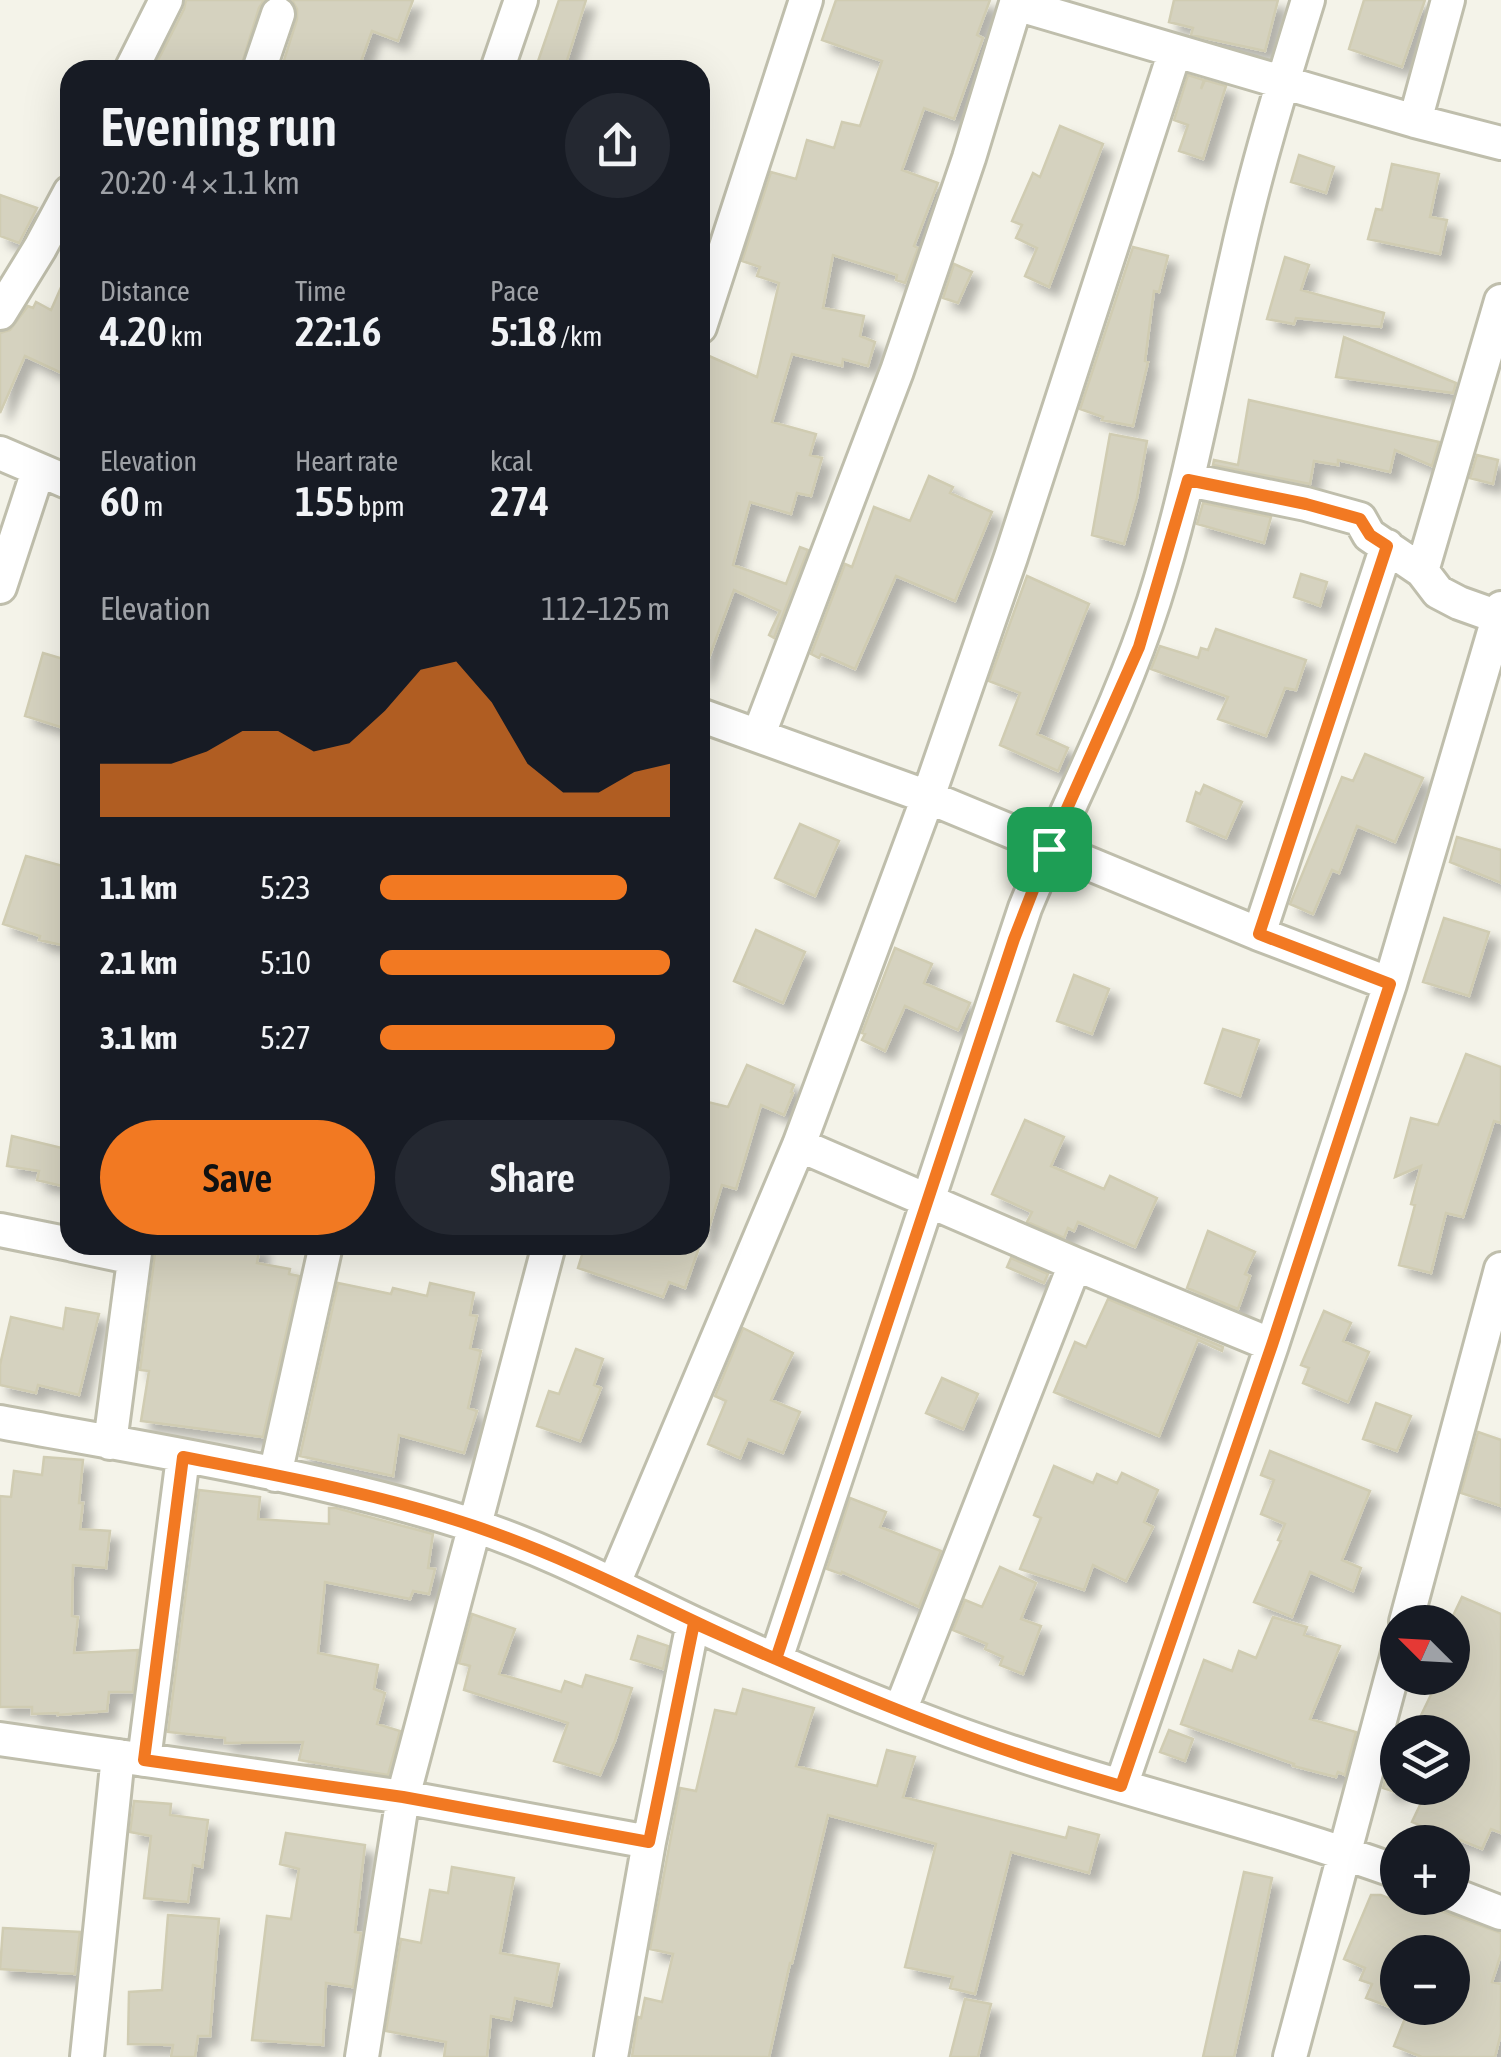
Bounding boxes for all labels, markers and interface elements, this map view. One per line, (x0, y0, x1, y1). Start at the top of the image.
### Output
button: share (565, 93, 670, 198)
text: Evening run (100, 95, 337, 158)
text: 20:20 · 4 × 1.1 km (100, 164, 300, 201)
text: Distance (100, 275, 190, 307)
text: Time (295, 275, 346, 307)
text: Pace (490, 275, 539, 307)
text: 4.20 (100, 307, 167, 355)
text: 22:16 (295, 307, 381, 355)
text: 5:18 (490, 307, 557, 355)
text: km (167, 320, 203, 352)
text: /km (557, 320, 602, 352)
text: Elevation (100, 445, 197, 477)
text: Heart rate (295, 445, 398, 477)
text: kcal (490, 445, 533, 477)
text: 60 (100, 477, 139, 525)
text: 155 (295, 477, 354, 525)
text: 274 (490, 477, 549, 525)
text: m (139, 490, 163, 522)
text: bpm (354, 490, 405, 522)
text: Elevation (100, 590, 211, 627)
text: 112–125 m (541, 590, 670, 627)
pin (1007, 807, 1092, 892)
icon: arrive (1022, 822, 1077, 877)
text: 1.1 km (100, 869, 177, 906)
text: 5:23 (260, 869, 311, 906)
text: 2.1 km (100, 944, 177, 981)
text: 5:10 (260, 944, 311, 981)
text: 3.1 km (100, 1019, 177, 1056)
text: 5:27 (260, 1019, 311, 1056)
button: Save (100, 1120, 375, 1235)
button: Share (395, 1120, 670, 1235)
north arrow (1380, 1605, 1470, 1695)
map controls (1380, 1605, 1470, 2025)
button: layers (1380, 1715, 1470, 1805)
button: + (1380, 1825, 1470, 1915)
button: − (1380, 1935, 1470, 2025)

